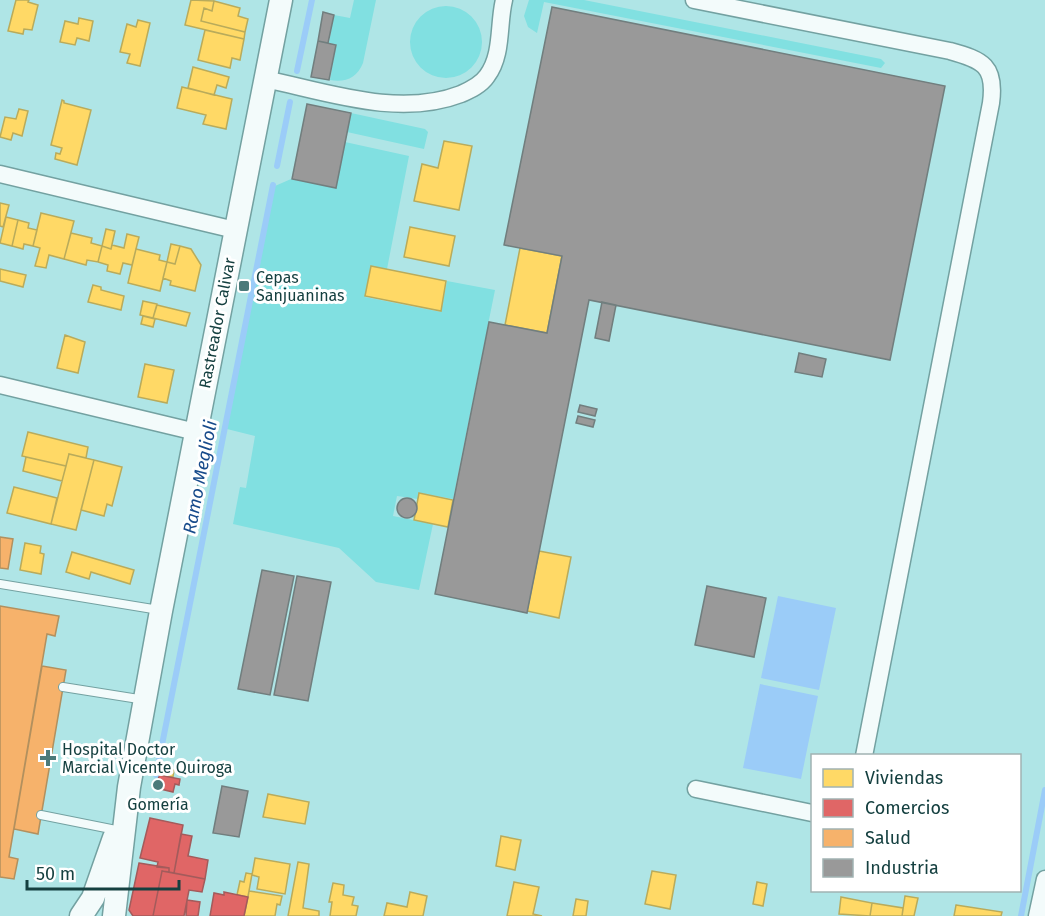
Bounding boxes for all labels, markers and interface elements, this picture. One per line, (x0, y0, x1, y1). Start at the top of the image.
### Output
street label: Rastreador Calivar (195, 255, 239, 390)
place label: Cepas Sanjuaninas (256, 268, 345, 305)
marker: Cepas Sanjuaninas (237, 279, 251, 293)
water label: Ramo Meglioli (178, 418, 222, 536)
place label: Hospital Doctor Marcial Vicente Quiroga (62, 740, 232, 777)
marker: Hospital Doctor Marcial Vicente Quiroga (39, 749, 57, 767)
legend (811, 754, 1021, 892)
text: Viviendas (865, 767, 943, 789)
marker: Gomería (151, 778, 165, 792)
place label: Gomería (127, 795, 189, 814)
text: Comercios (865, 797, 949, 819)
text: Salud (865, 827, 911, 849)
scale bar (27, 853, 178, 891)
text: Industria (865, 857, 939, 879)
text: 50 m (36, 863, 75, 885)

